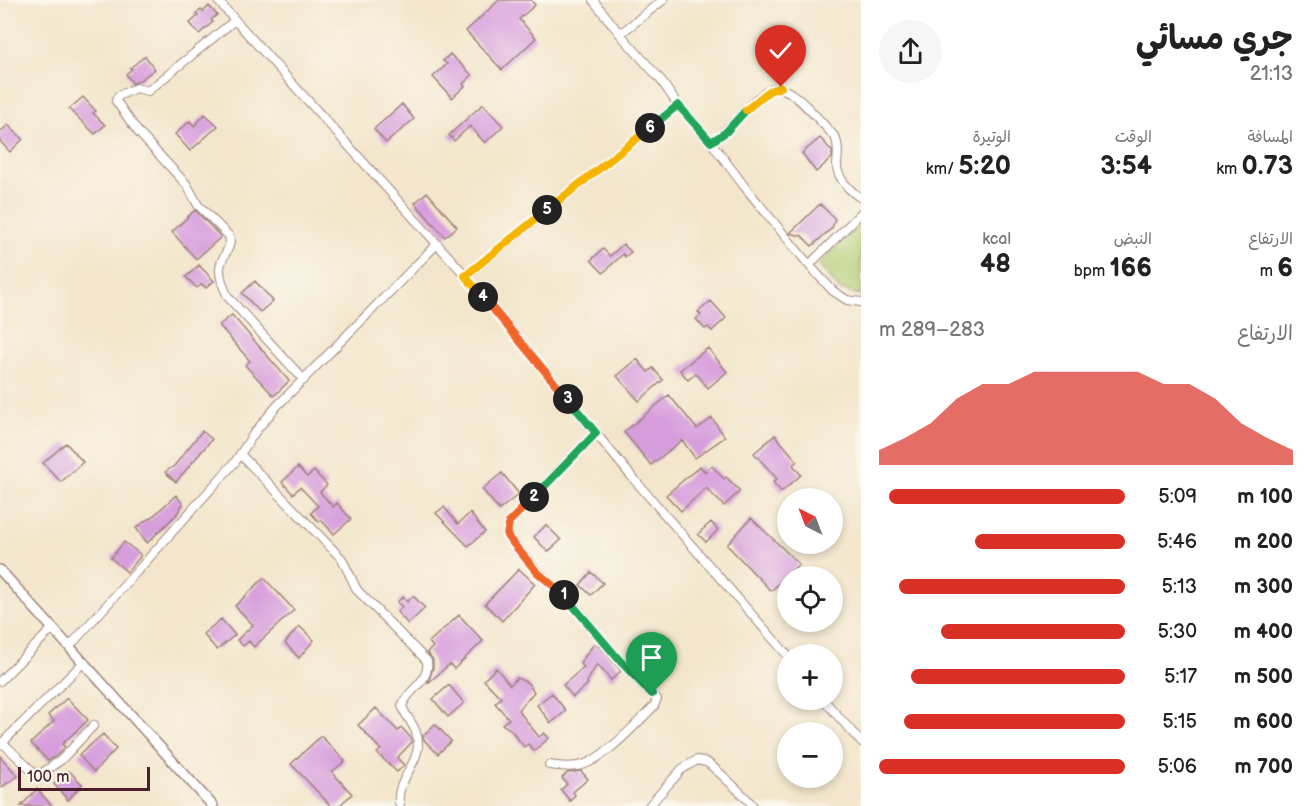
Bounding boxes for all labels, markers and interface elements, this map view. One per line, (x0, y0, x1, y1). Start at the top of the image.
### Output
text: جري مسائي (1136, 19, 1293, 59)
button: share (879, 20, 942, 83)
pin (755, 25, 806, 87)
icon: check (764, 34, 797, 67)
text: 21:13 (1250, 62, 1293, 86)
pin: 6 (635, 113, 665, 143)
text: 6 (645, 118, 655, 137)
text: الوتيرة (972, 128, 1011, 147)
text: الوقت (1115, 128, 1152, 147)
text: المسافة (1247, 128, 1293, 147)
text: 5:20 (958, 151, 1011, 182)
text: 3:54 (1100, 151, 1152, 182)
text: 0.73 (1242, 151, 1293, 182)
text: /km (926, 160, 958, 179)
text: km (1216, 160, 1242, 179)
pin: 5 (532, 195, 562, 225)
text: 5 (542, 200, 552, 219)
text: kcal (982, 230, 1011, 249)
text: النبض (1114, 230, 1152, 249)
text: الارتفاع (1248, 230, 1293, 249)
text: 48 (980, 249, 1011, 280)
text: 166 (1110, 253, 1152, 284)
text: 6 (1277, 253, 1293, 284)
text: bpm (1074, 262, 1110, 281)
text: m (1260, 262, 1277, 281)
pin: 4 (468, 282, 498, 312)
text: 4 (478, 287, 488, 306)
text: 283–289 m (879, 318, 985, 342)
text: الارتفاع (1237, 322, 1293, 346)
pin: 3 (553, 384, 583, 414)
text: 3 (563, 389, 573, 408)
pin: 2 (519, 482, 549, 512)
text: 5:09 (1158, 485, 1197, 509)
text: 100 m (1237, 485, 1293, 509)
text: 2 (529, 487, 539, 506)
north arrow (777, 488, 843, 554)
map controls (777, 488, 843, 788)
text: 5:46 (1157, 530, 1197, 554)
text: 200 m (1234, 530, 1293, 554)
button: locate (777, 566, 843, 632)
text: 5:13 (1161, 575, 1197, 599)
text: 300 m (1234, 575, 1293, 599)
pin: 1 (549, 580, 579, 610)
text: 1 (561, 585, 567, 604)
text: 5:30 (1157, 620, 1197, 644)
text: 400 m (1234, 620, 1293, 644)
pin (626, 632, 677, 694)
icon: arrive (635, 641, 668, 674)
button: + (777, 644, 843, 710)
text: 5:17 (1164, 665, 1197, 689)
text: 500 m (1234, 665, 1293, 689)
text: 5:15 (1162, 710, 1197, 734)
text: 600 m (1233, 710, 1293, 734)
button: − (777, 722, 843, 788)
text: 5:06 (1158, 755, 1197, 779)
text: 700 m (1235, 755, 1293, 779)
scale bar (18, 764, 150, 792)
text: 100 m (27, 768, 70, 787)

